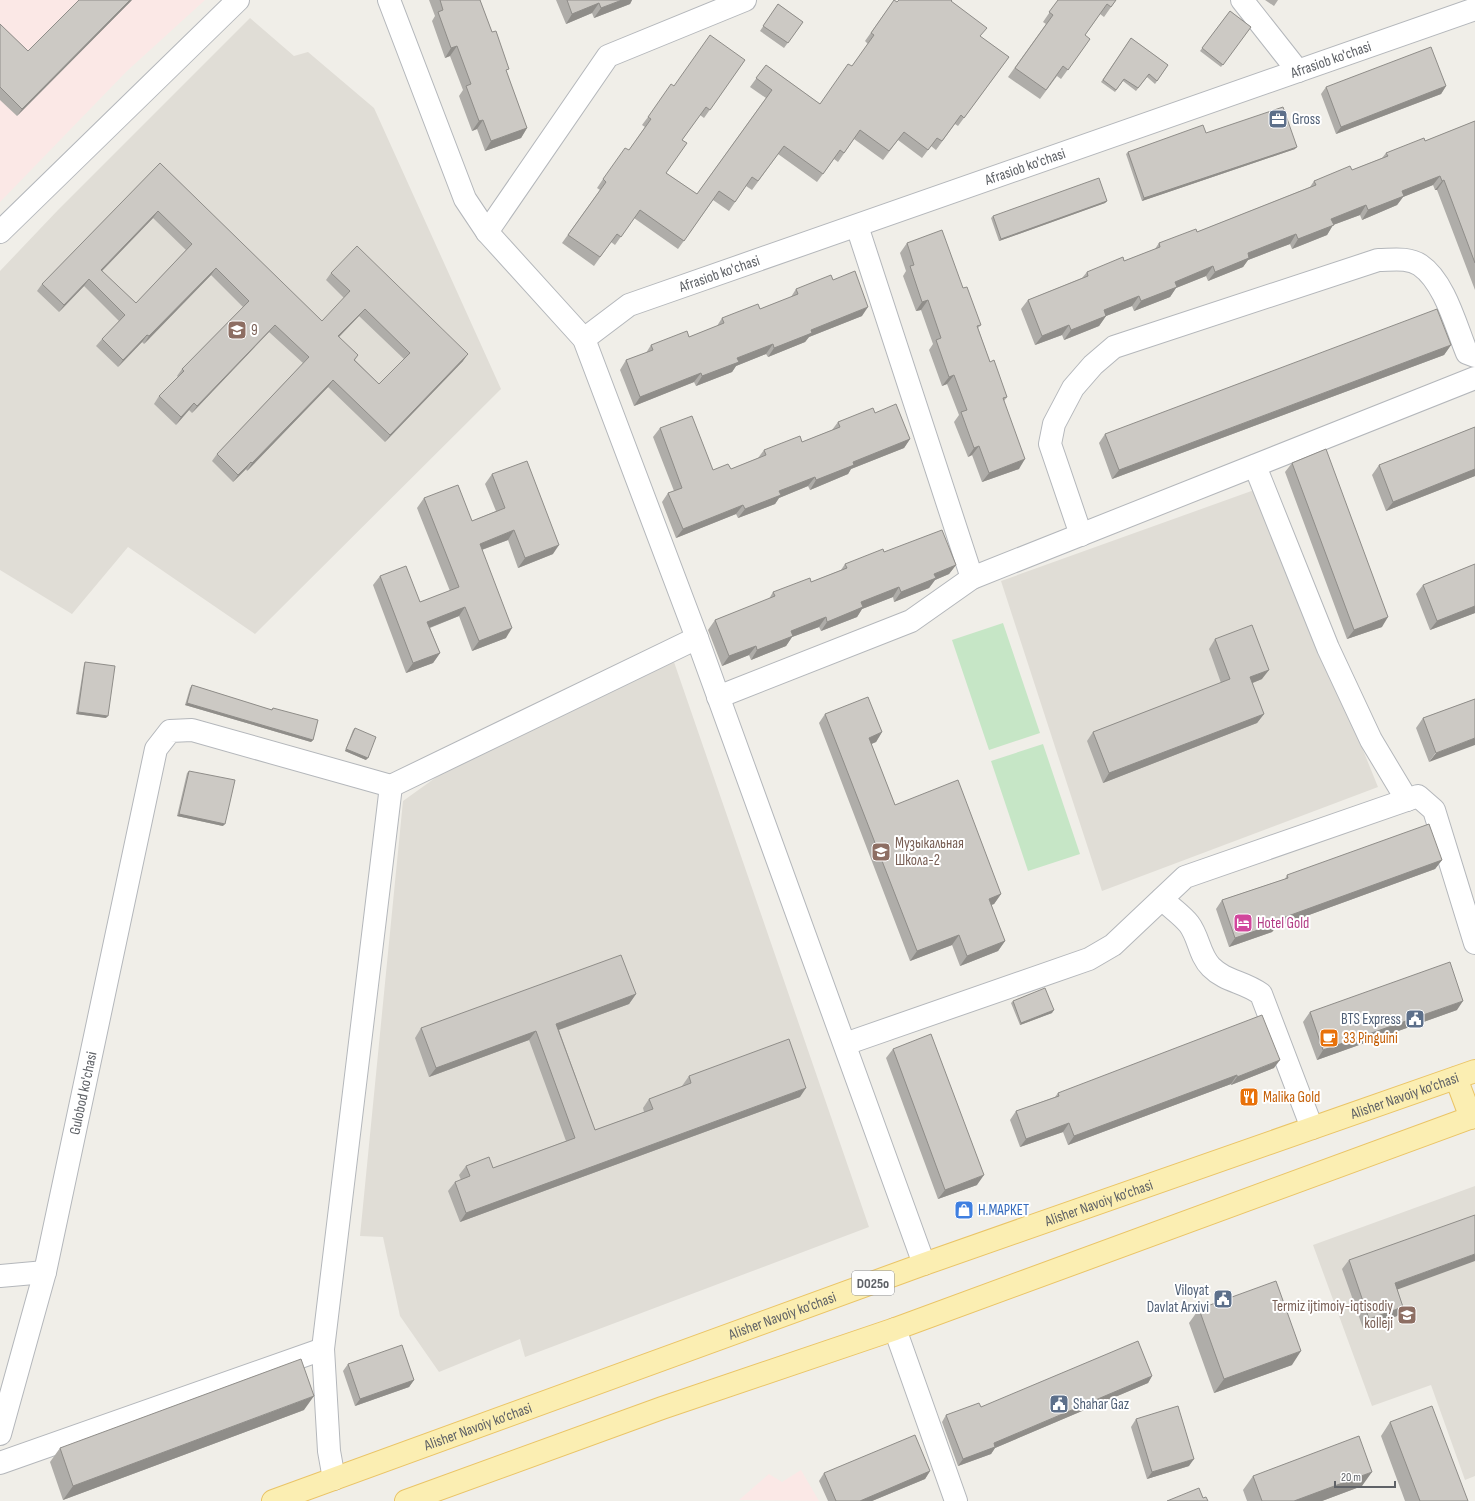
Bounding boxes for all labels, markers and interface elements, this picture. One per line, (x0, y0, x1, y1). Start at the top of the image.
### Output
street label: Afrasiob ko'chasi (1287, 36, 1374, 83)
office icon: Gross (1267, 108, 1289, 130)
place label: Gross (1292, 110, 1320, 129)
street label: Afrasiob ko'chasi (981, 143, 1068, 190)
street label: Afrasiob ko'chasi (675, 250, 762, 297)
school or university icon: 9 (226, 319, 248, 341)
place label: 9 (251, 321, 258, 340)
place label: Музыкальная Школа-2 (895, 834, 964, 870)
school or university icon: Музыкальная Школа-2 (870, 841, 892, 863)
hotel icon: Hotel Gold (1232, 912, 1254, 934)
place label: Hotel Gold (1257, 914, 1309, 933)
public building icon: BTS Express (1404, 1008, 1426, 1030)
place label: BTS Express (1341, 1010, 1401, 1029)
cafe icon: 33 Pinguini (1318, 1027, 1340, 1049)
place label: 33 Pinguini (1343, 1029, 1398, 1048)
street label: Gulobod ko'chasi (65, 1050, 101, 1136)
street label: Alisher Navoiy ko’chasi (1347, 1068, 1461, 1124)
restaurant icon: Malika Gold (1238, 1086, 1260, 1108)
place label: Malika Gold (1263, 1088, 1320, 1107)
street label: Alisher Navoiy ko’chasi (1041, 1175, 1156, 1231)
shop icon: Н.МАРКЕТ (953, 1199, 975, 1221)
place label: Н.МАРКЕТ (978, 1201, 1029, 1220)
road number: D025o (852, 1271, 894, 1295)
place label: Viloyat Davlat Arxivi (1147, 1281, 1209, 1317)
street label: Alisher Navoiy ko’chasi (725, 1287, 839, 1344)
public building icon: Viloyat Davlat Arxivi (1212, 1288, 1234, 1310)
place label: Termiz ijtimoiy-iqtisodiy kolleji (1272, 1297, 1393, 1333)
school or university icon: Termiz ijtimoiy-iqtisodiy kolleji (1396, 1304, 1418, 1326)
public building icon: Shahar Gaz (1048, 1393, 1070, 1415)
place label: Shahar Gaz (1073, 1395, 1130, 1414)
street label: Alisher Navoiy ko’chasi (420, 1398, 535, 1455)
scale bar (1335, 1463, 1395, 1489)
text: 20 m (1341, 1470, 1361, 1485)

